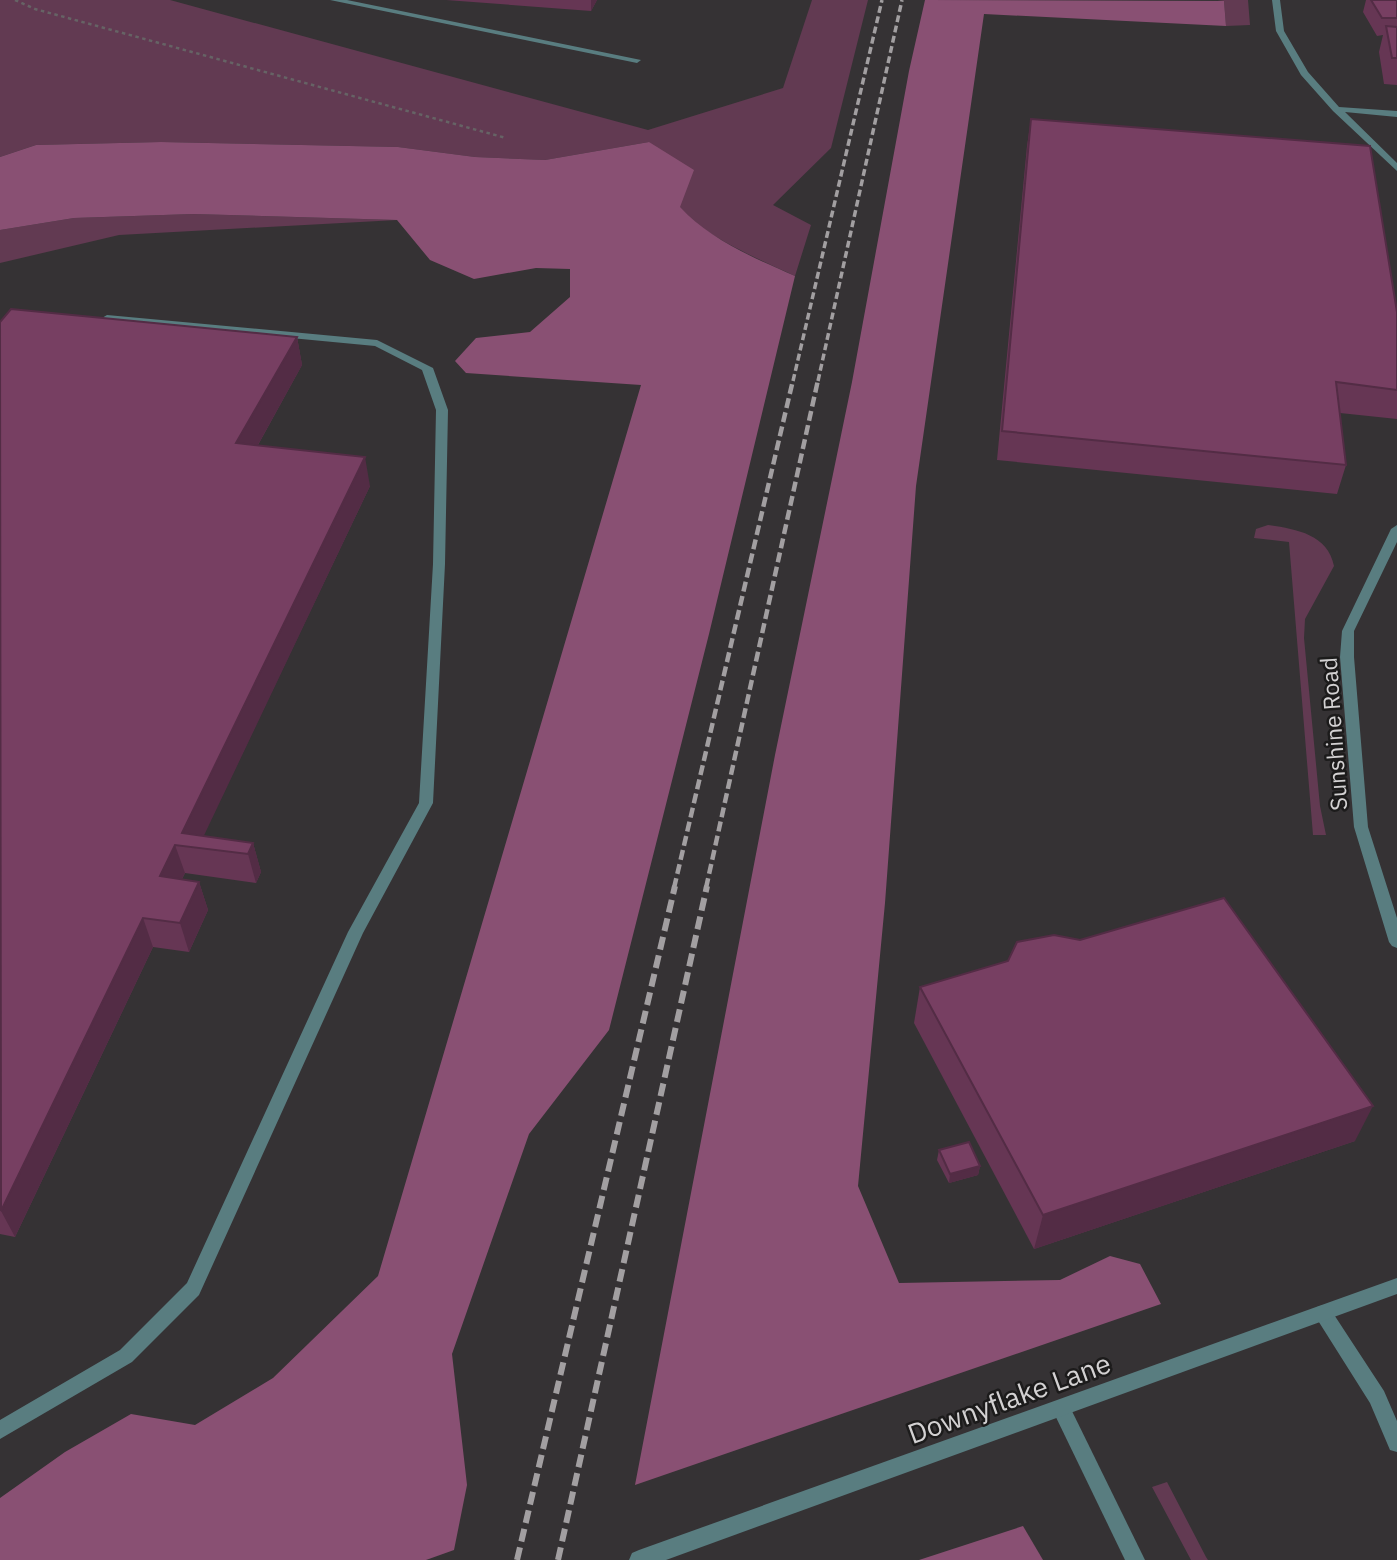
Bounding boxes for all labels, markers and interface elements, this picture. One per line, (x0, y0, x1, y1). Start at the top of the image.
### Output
street label: Sunshine Road (1313, 656, 1353, 812)
street label: Downyflake Lane (902, 1344, 1116, 1452)

